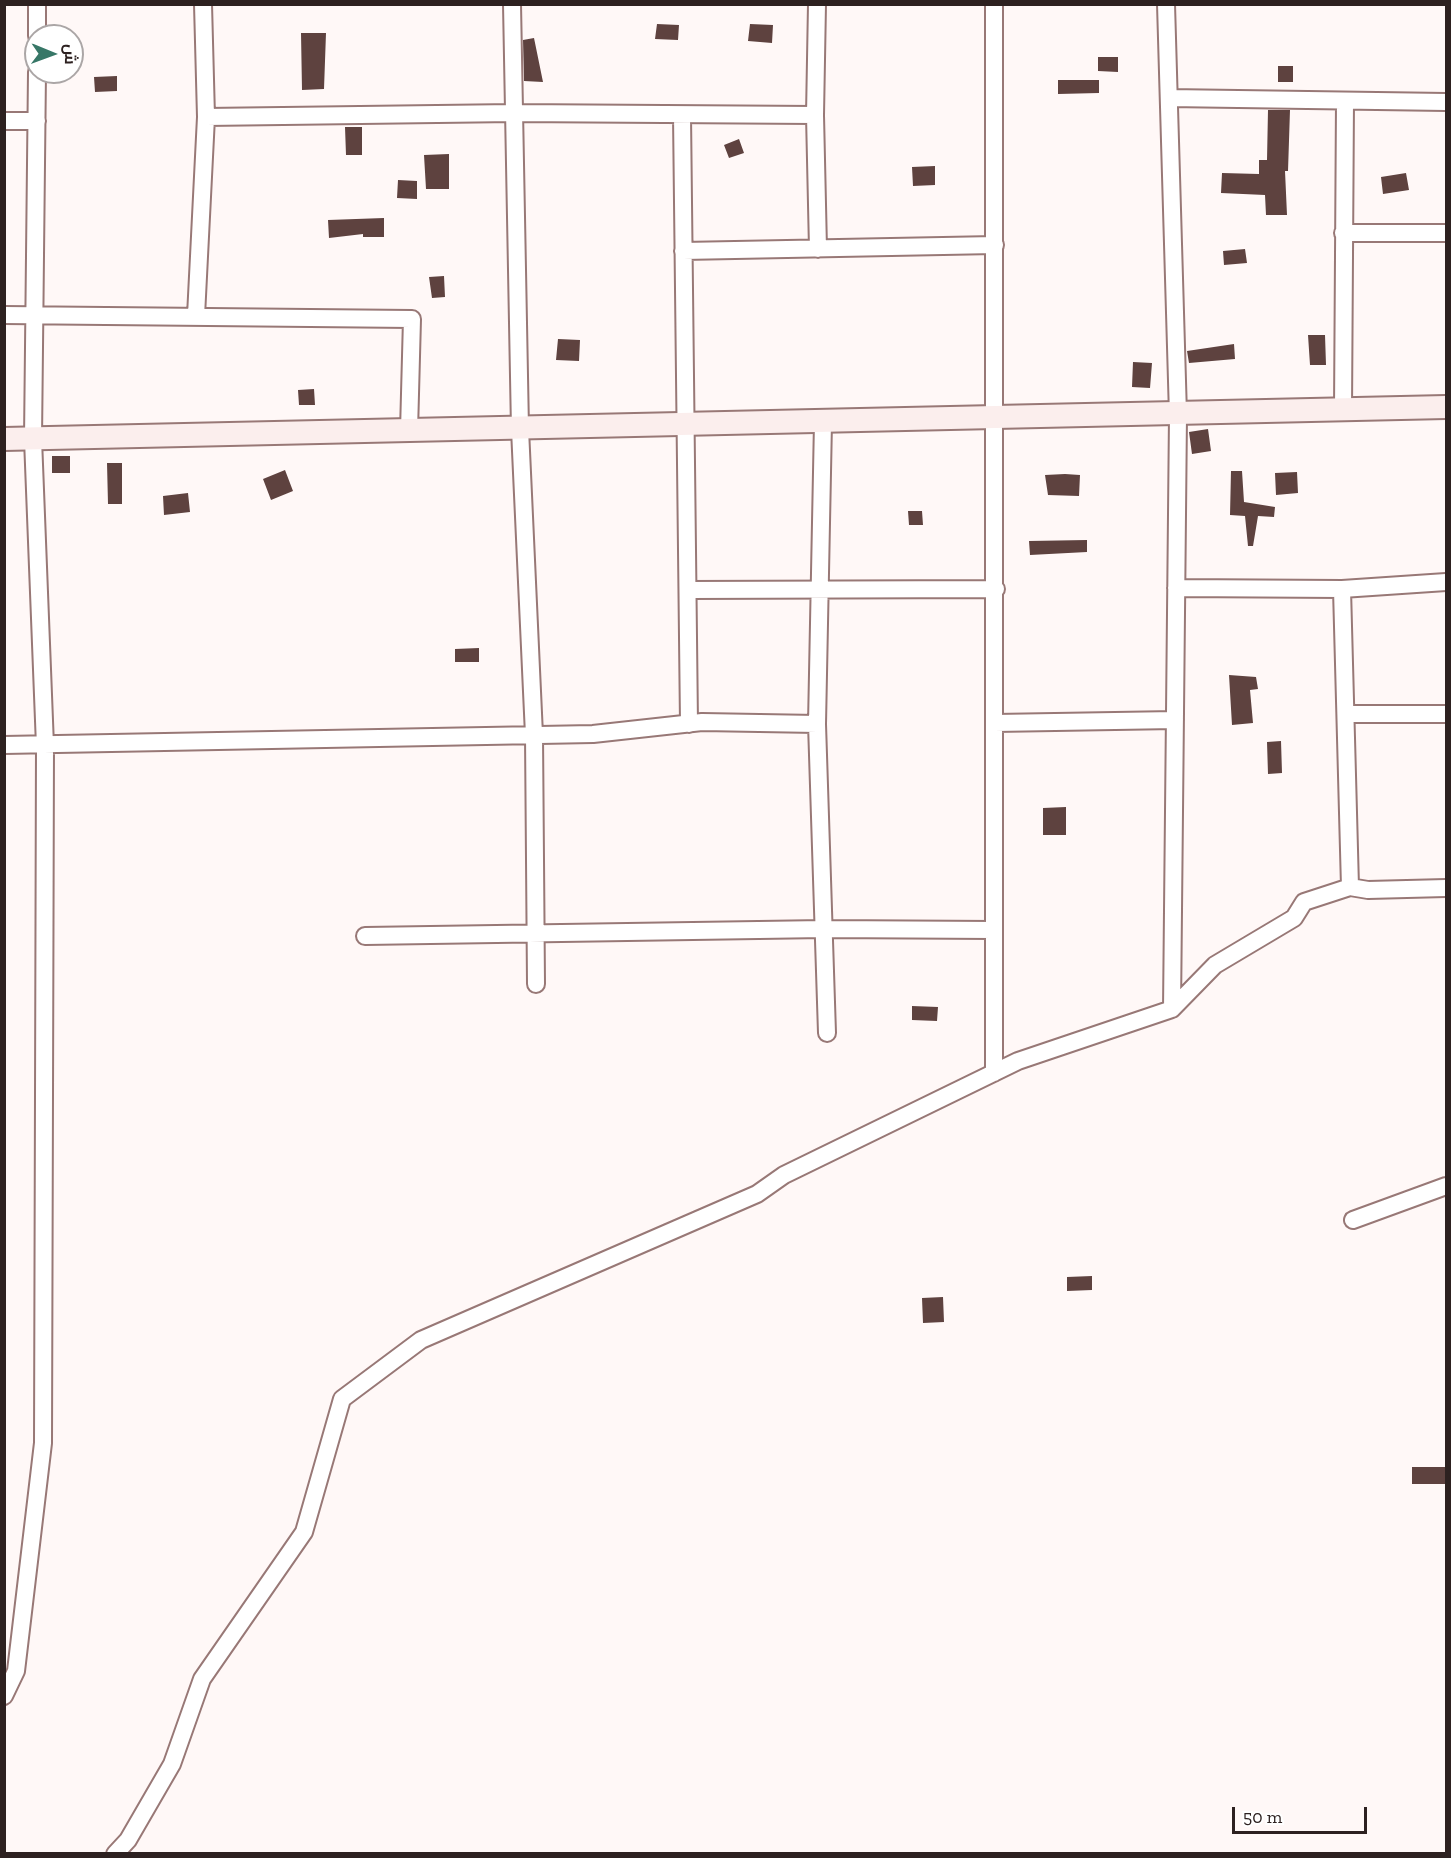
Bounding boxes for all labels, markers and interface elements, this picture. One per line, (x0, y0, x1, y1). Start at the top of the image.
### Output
north arrow (24, 24, 84, 84)
text: ش (61, 44, 80, 65)
scale bar (1235, 1795, 1370, 1833)
text: 50 m (1243, 1806, 1282, 1828)

